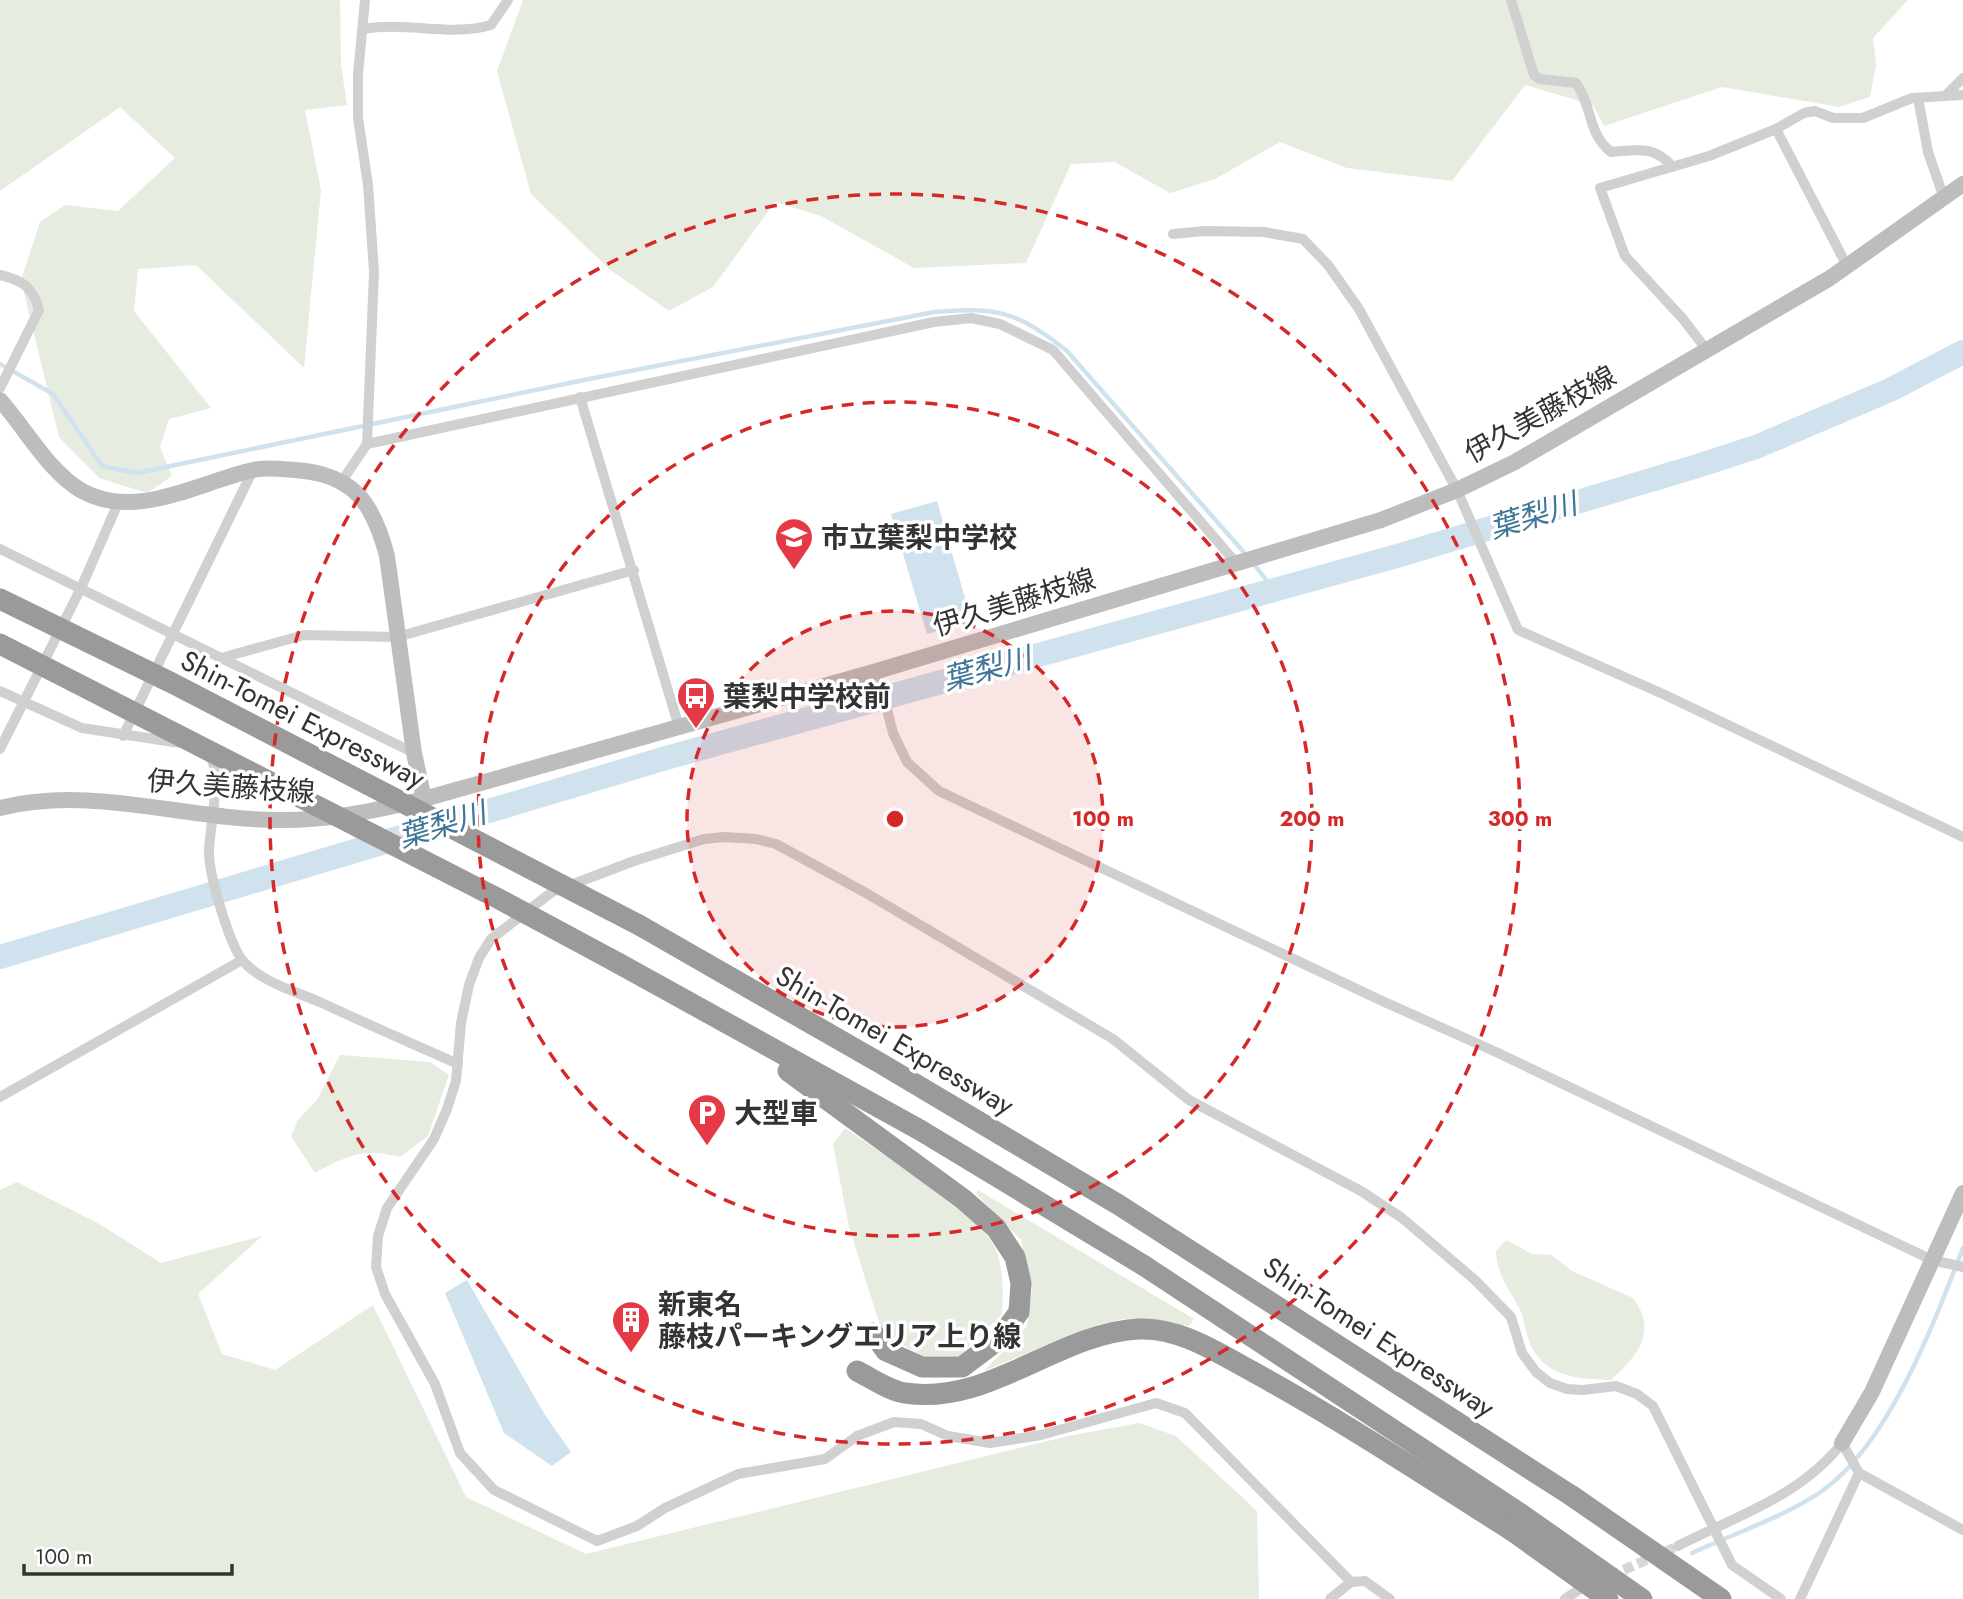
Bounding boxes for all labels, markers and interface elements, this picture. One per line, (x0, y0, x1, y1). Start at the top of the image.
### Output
street label: 伊久美藤枝線 (1457, 356, 1624, 473)
water label: 葉梨川 (1484, 481, 1585, 549)
school or university icon: 市立葉梨中学校 (773, 516, 815, 571)
place label: 市立葉梨中学校 (821, 517, 1017, 558)
street label: 伊久美藤枝線 (928, 558, 1100, 647)
water label: 葉梨川 (938, 635, 1039, 701)
street label: Shin-Tomei Expressway (174, 640, 433, 799)
bus stop icon: 葉梨中学校前 (675, 675, 717, 730)
place label: 葉梨中学校前 (723, 676, 891, 717)
street label: 伊久美藤枝線 (146, 760, 316, 813)
water label: 葉梨川 (393, 790, 494, 858)
text: 100 m (1072, 804, 1134, 834)
text: 200 m (1279, 804, 1345, 834)
text: 300 m (1488, 804, 1552, 834)
centre of rings (883, 807, 907, 831)
street label: Shin-Tomei Expressway (768, 955, 1022, 1126)
parking icon: 大型車 (686, 1092, 728, 1147)
place label: 大型車 (734, 1093, 818, 1134)
street label: Shin-Tomei Expressway (1255, 1247, 1503, 1428)
place label: 新東名 藤枝パーキングエリア上り線 (658, 1284, 1021, 1357)
building icon: 新東名 藤枝パーキングエリア上り線 (610, 1299, 652, 1354)
scale bar (24, 1532, 233, 1576)
text: 100 m (35, 1542, 92, 1572)

